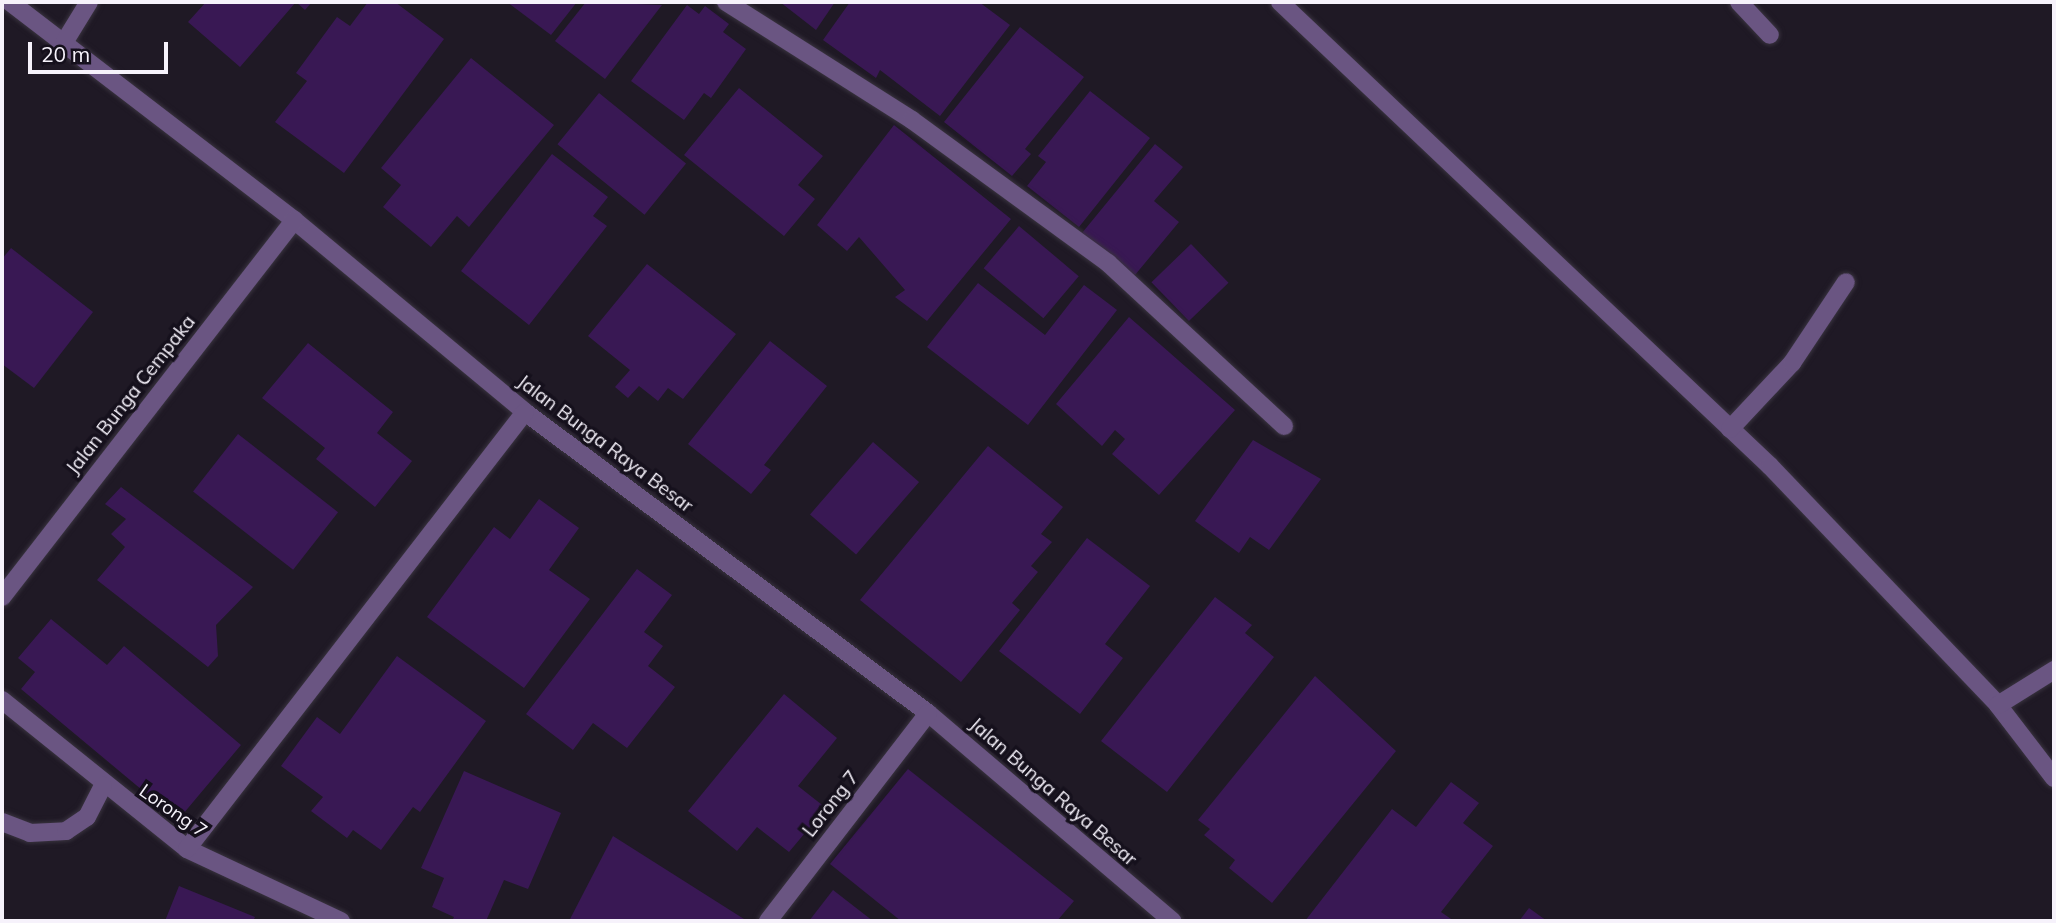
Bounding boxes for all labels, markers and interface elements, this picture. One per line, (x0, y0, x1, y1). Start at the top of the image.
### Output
scale bar (32, 28, 172, 72)
text: 20 m (41, 41, 90, 67)
street label: Jalan Bunga Cempaka (62, 311, 200, 479)
street label: Jalan Bunga Raya Besar (513, 370, 697, 518)
street label: Jalan Bunga Raya Besar (965, 713, 1141, 871)
street label: Lorong 7 (798, 766, 864, 842)
street label: Lorong 7 (135, 779, 211, 843)

